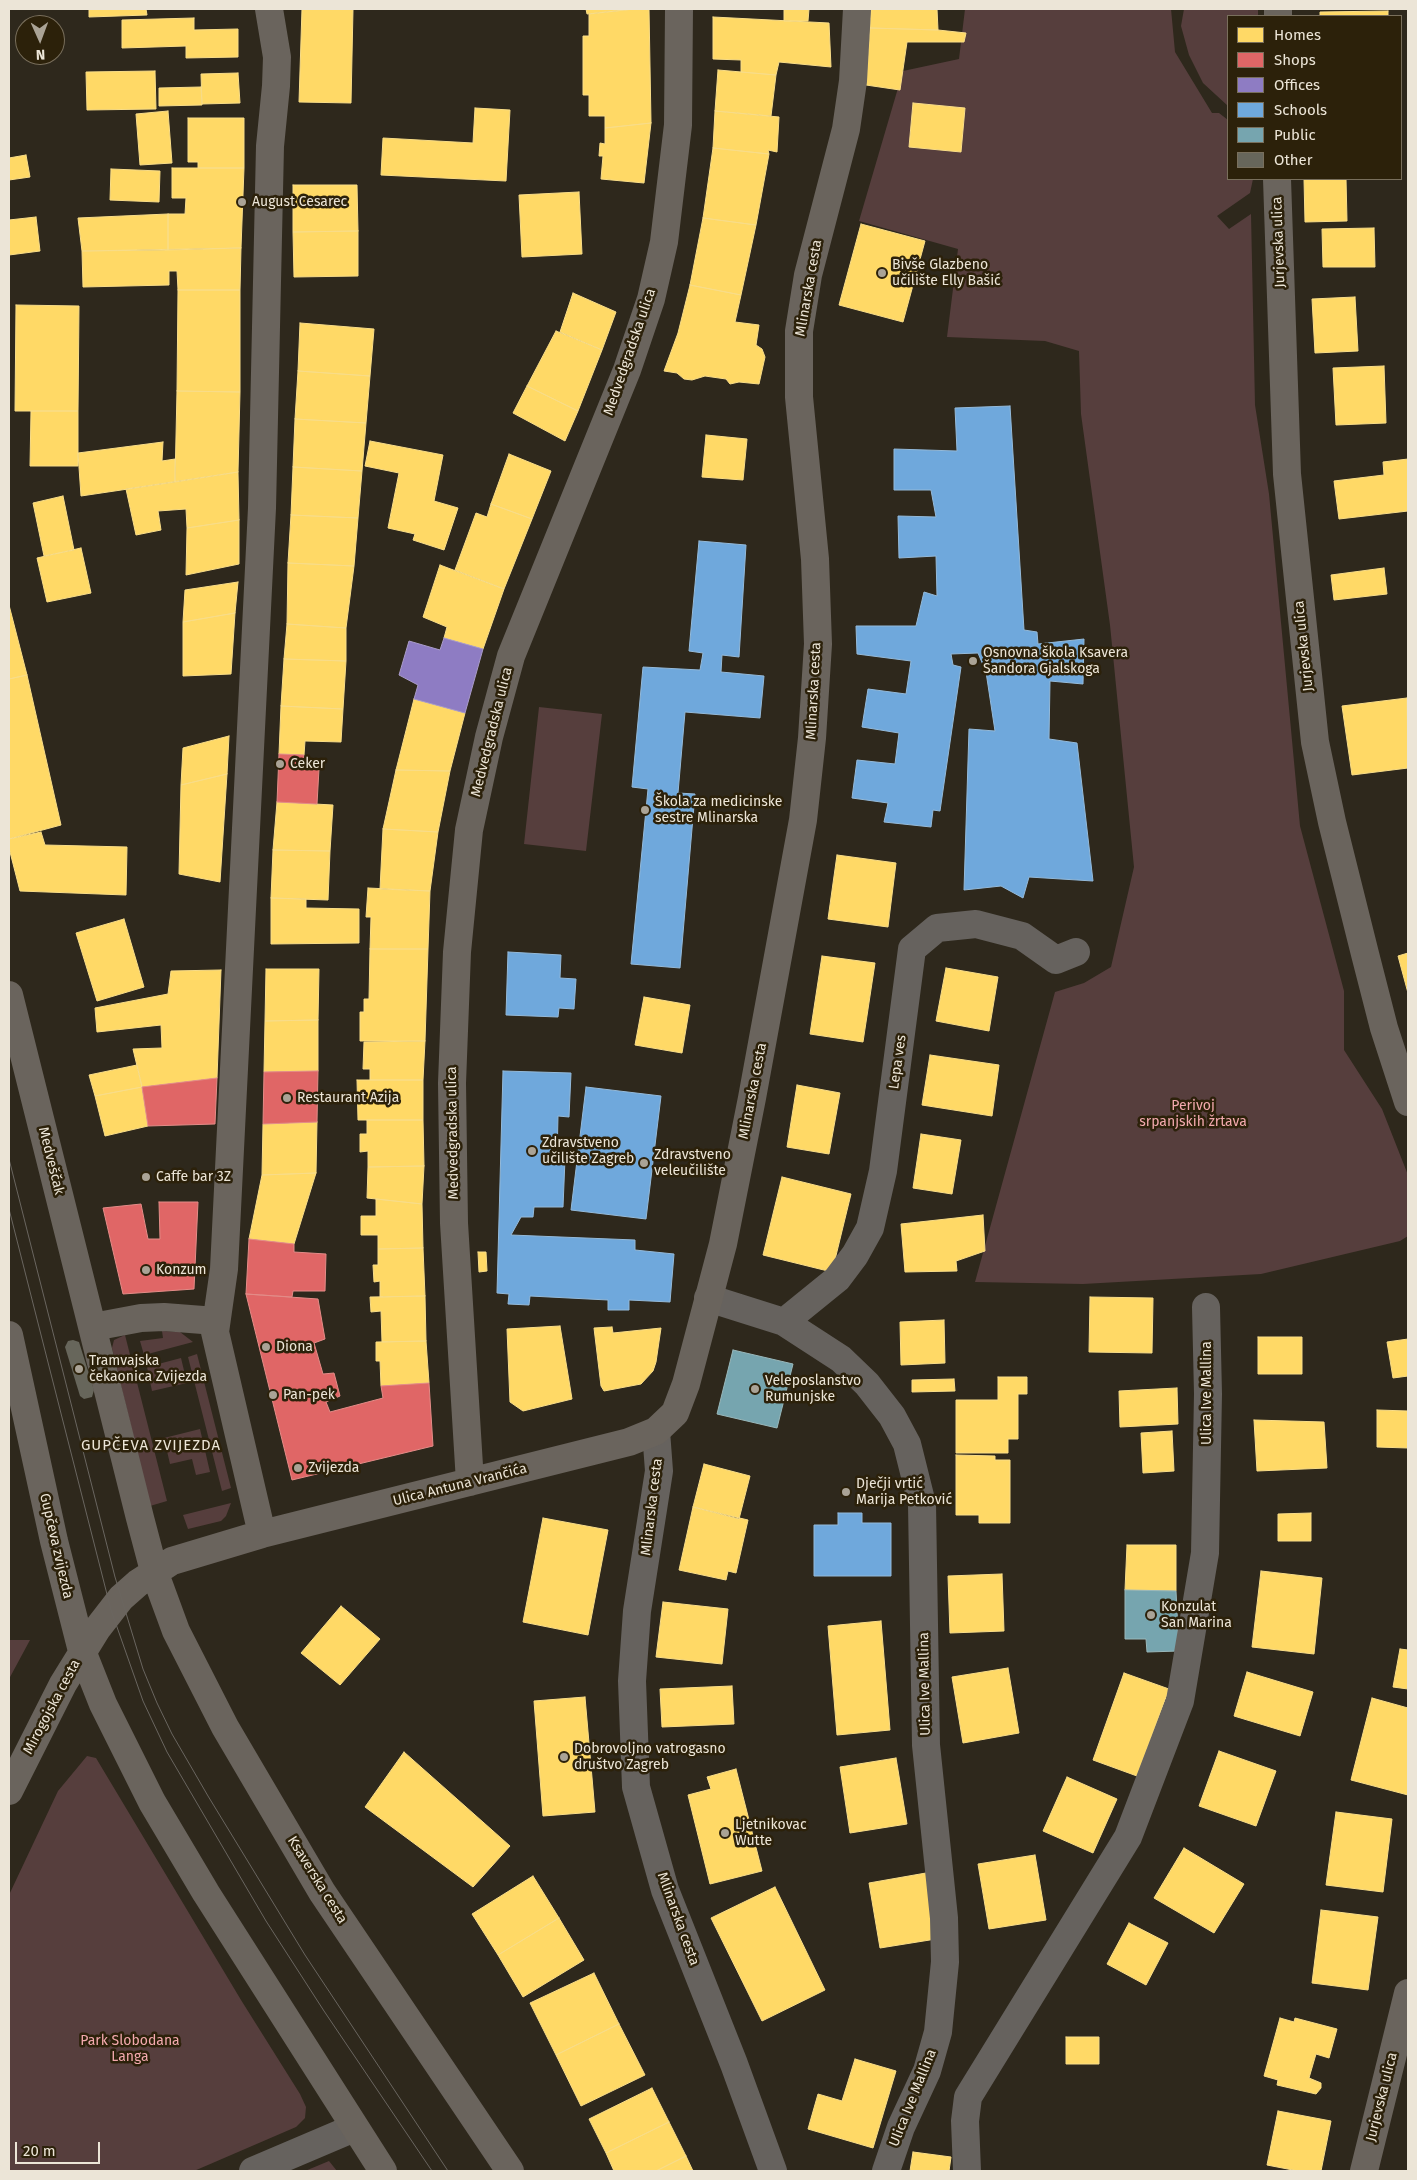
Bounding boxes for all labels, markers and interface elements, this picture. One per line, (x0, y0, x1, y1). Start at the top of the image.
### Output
north arrow (15, 15, 65, 65)
legend (1227, 15, 1402, 180)
text: Homes (1274, 26, 1321, 44)
text: N (36, 46, 45, 63)
text: Shops (1274, 51, 1316, 69)
text: Offices (1274, 76, 1320, 94)
text: Schools (1274, 101, 1327, 119)
text: Public (1274, 126, 1316, 144)
text: Other (1274, 151, 1313, 169)
place label: August Cesarec (252, 194, 347, 210)
marker: August Cesarec (236, 196, 248, 208)
street label: Jurjevska ulica (1269, 196, 1289, 288)
street label: Mlinarska cesta (792, 238, 826, 338)
place label: Bivše Glazbeno učilište Elly Bašić (892, 257, 1001, 290)
marker: Bivše Glazbeno učilište Elly Bašić (876, 267, 888, 279)
street label: Medvedgradska ulica (600, 286, 660, 418)
street label: Jurjevska ulica (1291, 600, 1317, 692)
street label: Mlinarska cesta (803, 642, 825, 740)
place label: Osnovna škola Ksavera Šandora Gjalskoga (983, 645, 1128, 678)
marker: Osnovna škola Ksavera Šandora Gjalskoga (967, 655, 979, 667)
street label: Medvedgradska ulica (468, 665, 516, 799)
place label: Ceker (290, 756, 325, 772)
marker: Ceker (274, 758, 286, 770)
place label: Škola za medicinske sestre Mlinarska (655, 794, 782, 826)
marker: Škola za medicinske sestre Mlinarska (639, 804, 651, 816)
street label: Lepa ves (886, 1034, 910, 1090)
street label: Mlinarska cesta (735, 1041, 771, 1141)
street label: Medvedgradska ulica (443, 1066, 463, 1200)
place label: Restaurant Azija (297, 1090, 399, 1106)
marker: Restaurant Azija (281, 1092, 293, 1104)
park label: Perivoj srpanjskih žrtava (1139, 1098, 1247, 1130)
street label: Medveščak (34, 1125, 68, 1197)
place label: Zdravstveno učilište Zagreb (542, 1135, 634, 1168)
marker: Zdravstveno učilište Zagreb (526, 1145, 538, 1157)
place label: Zdravstveno veleučilište (654, 1147, 731, 1180)
marker: Zdravstveno veleučilište (638, 1157, 650, 1169)
place label: Caffe bar 3Z (156, 1169, 231, 1185)
marker: Caffe bar 3Z (140, 1171, 152, 1183)
place label: Konzum (156, 1262, 207, 1278)
marker: Konzum (140, 1264, 152, 1276)
place label: Diona (276, 1339, 313, 1355)
marker: Diona (260, 1341, 272, 1353)
street label: Ulica Ive Mallina (1199, 1341, 1215, 1445)
place label: Tramvajska čekaonica Zvijezda (89, 1353, 207, 1385)
marker: Tramvajska čekaonica Zvijezda (73, 1363, 85, 1375)
place label: Veleposlanstvo Rumunjske (765, 1373, 861, 1405)
marker: Veleposlanstvo Rumunjske (749, 1383, 761, 1395)
place label: Pan-pek (283, 1387, 335, 1403)
marker: Pan-pek (267, 1389, 279, 1401)
district label: GUPČEVA ZVIJEZDA (79, 1437, 223, 1455)
street label: Mlinarska cesta (638, 1457, 666, 1557)
place label: Zvijezda (308, 1460, 359, 1476)
street label: Ulica Antuna Vrančića (391, 1460, 529, 1510)
marker: Zvijezda (292, 1462, 304, 1474)
place label: Dječji vrtić Marija Petković (856, 1476, 952, 1508)
marker: Dječji vrtić Marija Petković (840, 1486, 852, 1498)
street label: Gupčeva zvijezda (36, 1492, 76, 1600)
place label: Konzulat San Marina (1161, 1599, 1232, 1631)
marker: Konzulat San Marina (1145, 1609, 1157, 1621)
street label: Ulica Ive Mallina (916, 1632, 934, 1736)
street label: Mirogojska cesta (20, 1657, 84, 1757)
place label: Dobrovoljno vatrogasno društvo Zagreb (574, 1741, 726, 1774)
marker: Dobrovoljno vatrogasno društvo Zagreb (558, 1751, 570, 1763)
place label: Ljetnikovac Wutte (735, 1817, 807, 1850)
marker: Ljetnikovac Wutte (719, 1827, 731, 1839)
street label: Ksaverska cesta (283, 1833, 351, 1927)
street label: Mlinarska cesta (653, 1870, 703, 1968)
park label: Park Slobodana Langa (80, 2033, 180, 2066)
street label: Ulica Ive Mallina (886, 2047, 940, 2149)
street label: Jurjevska ulica (1363, 2051, 1401, 2143)
scale bar (18, 2132, 102, 2164)
text: 20 m (23, 2142, 56, 2160)

